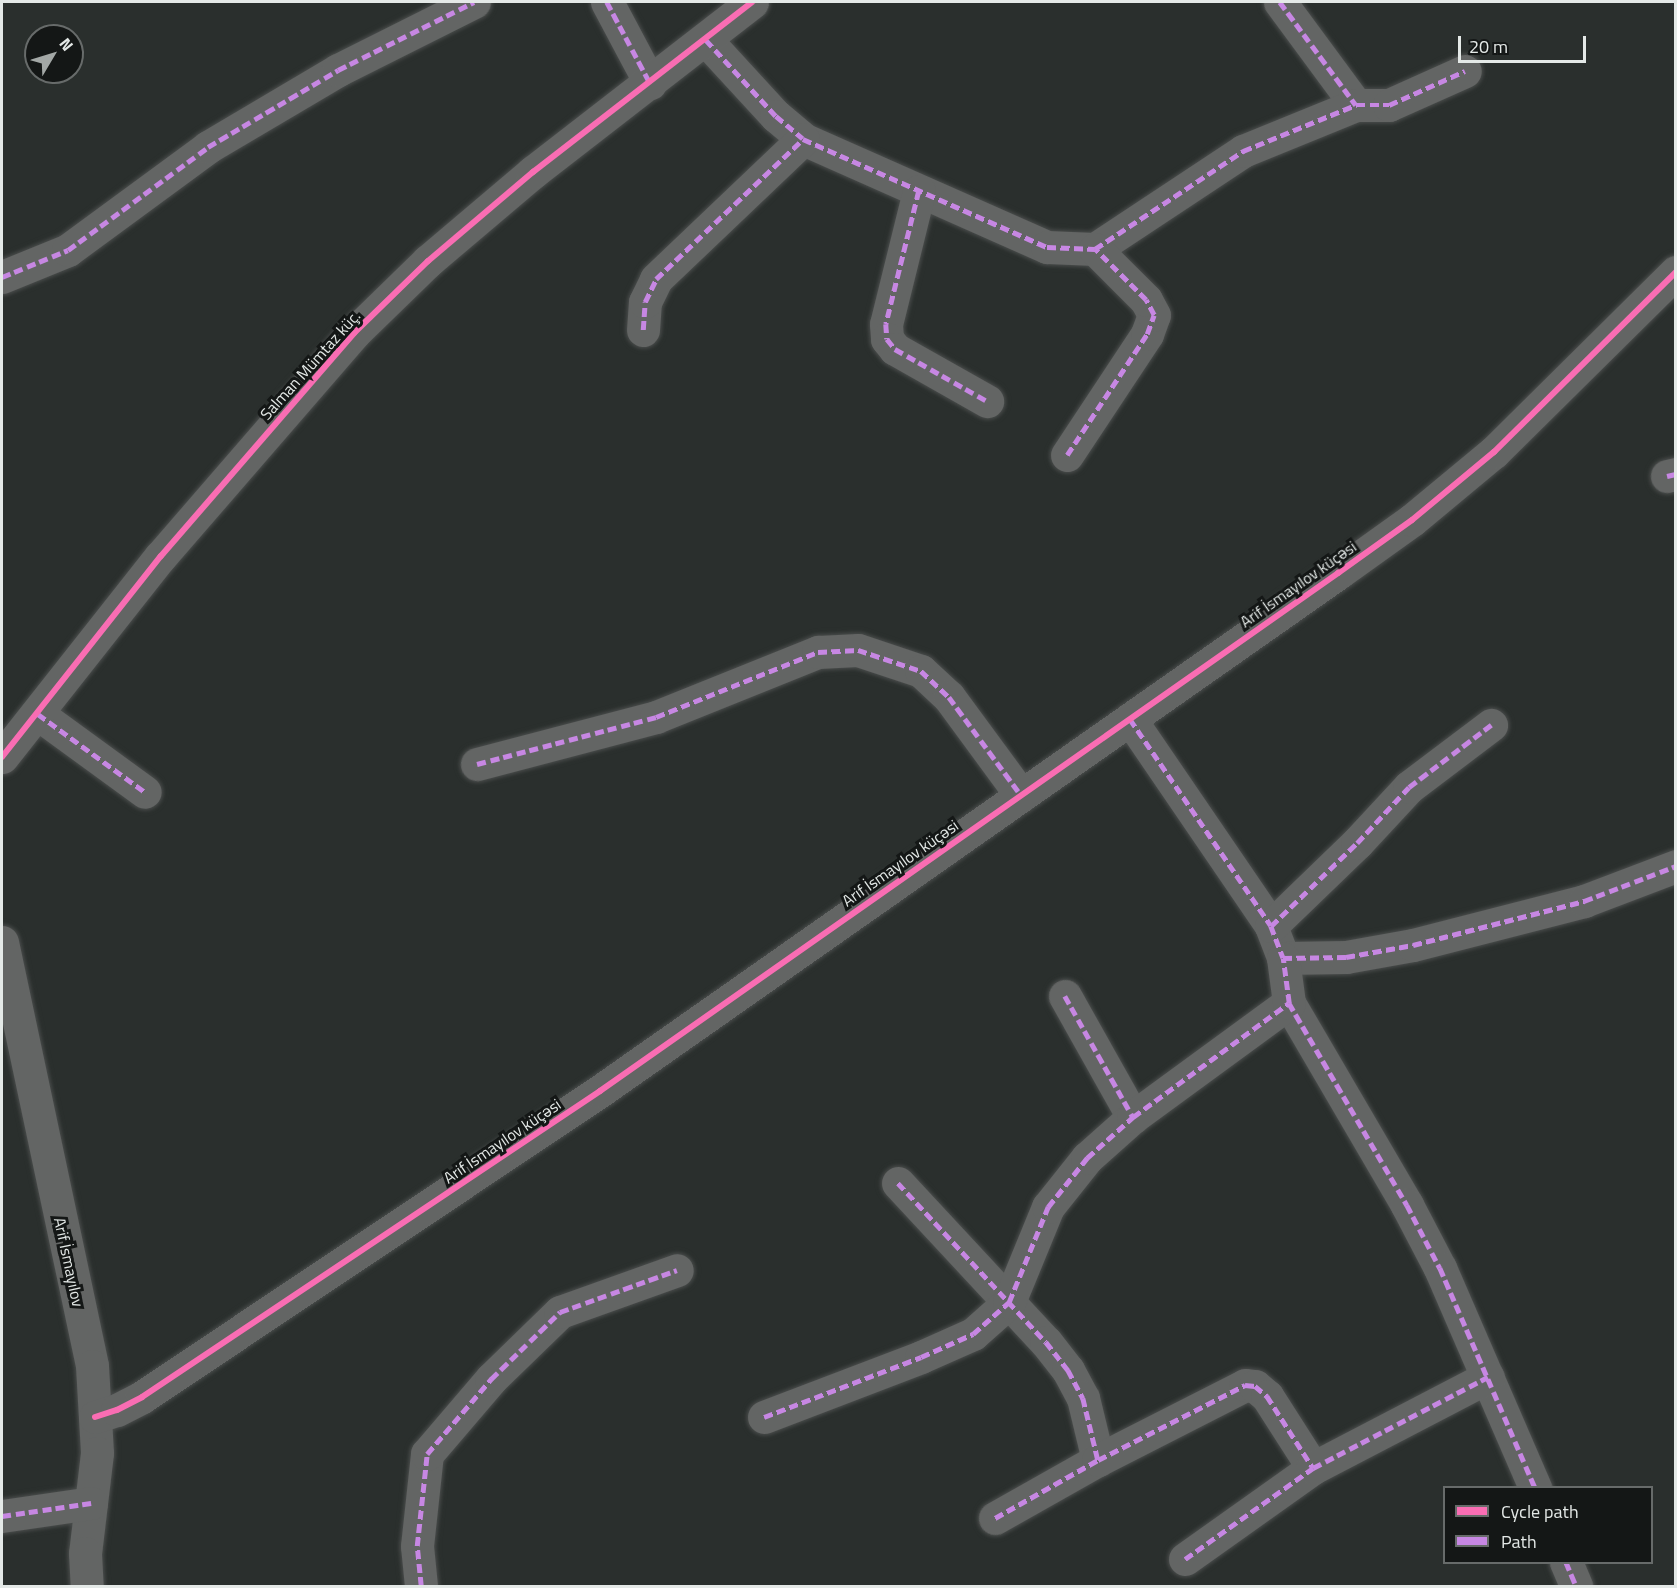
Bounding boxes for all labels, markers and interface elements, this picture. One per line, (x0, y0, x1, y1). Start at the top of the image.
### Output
north arrow (24, 24, 84, 84)
scale bar (1461, 24, 1588, 62)
text: N (54, 32, 79, 56)
text: 20 m (1469, 33, 1508, 60)
street label: Salman Mümtaz küç. (256, 306, 364, 424)
street label: Arif İsmayılov küçəsi (1236, 537, 1360, 631)
street label: Arif İsmayılov küçəsi (838, 816, 962, 910)
street label: Arif İsmayılov küçəsi (440, 1095, 564, 1187)
street label: Arif İsmayılov (50, 1215, 88, 1309)
legend (1443, 1486, 1653, 1564)
text: Cycle path (1501, 1498, 1579, 1525)
text: Path (1501, 1528, 1537, 1555)

